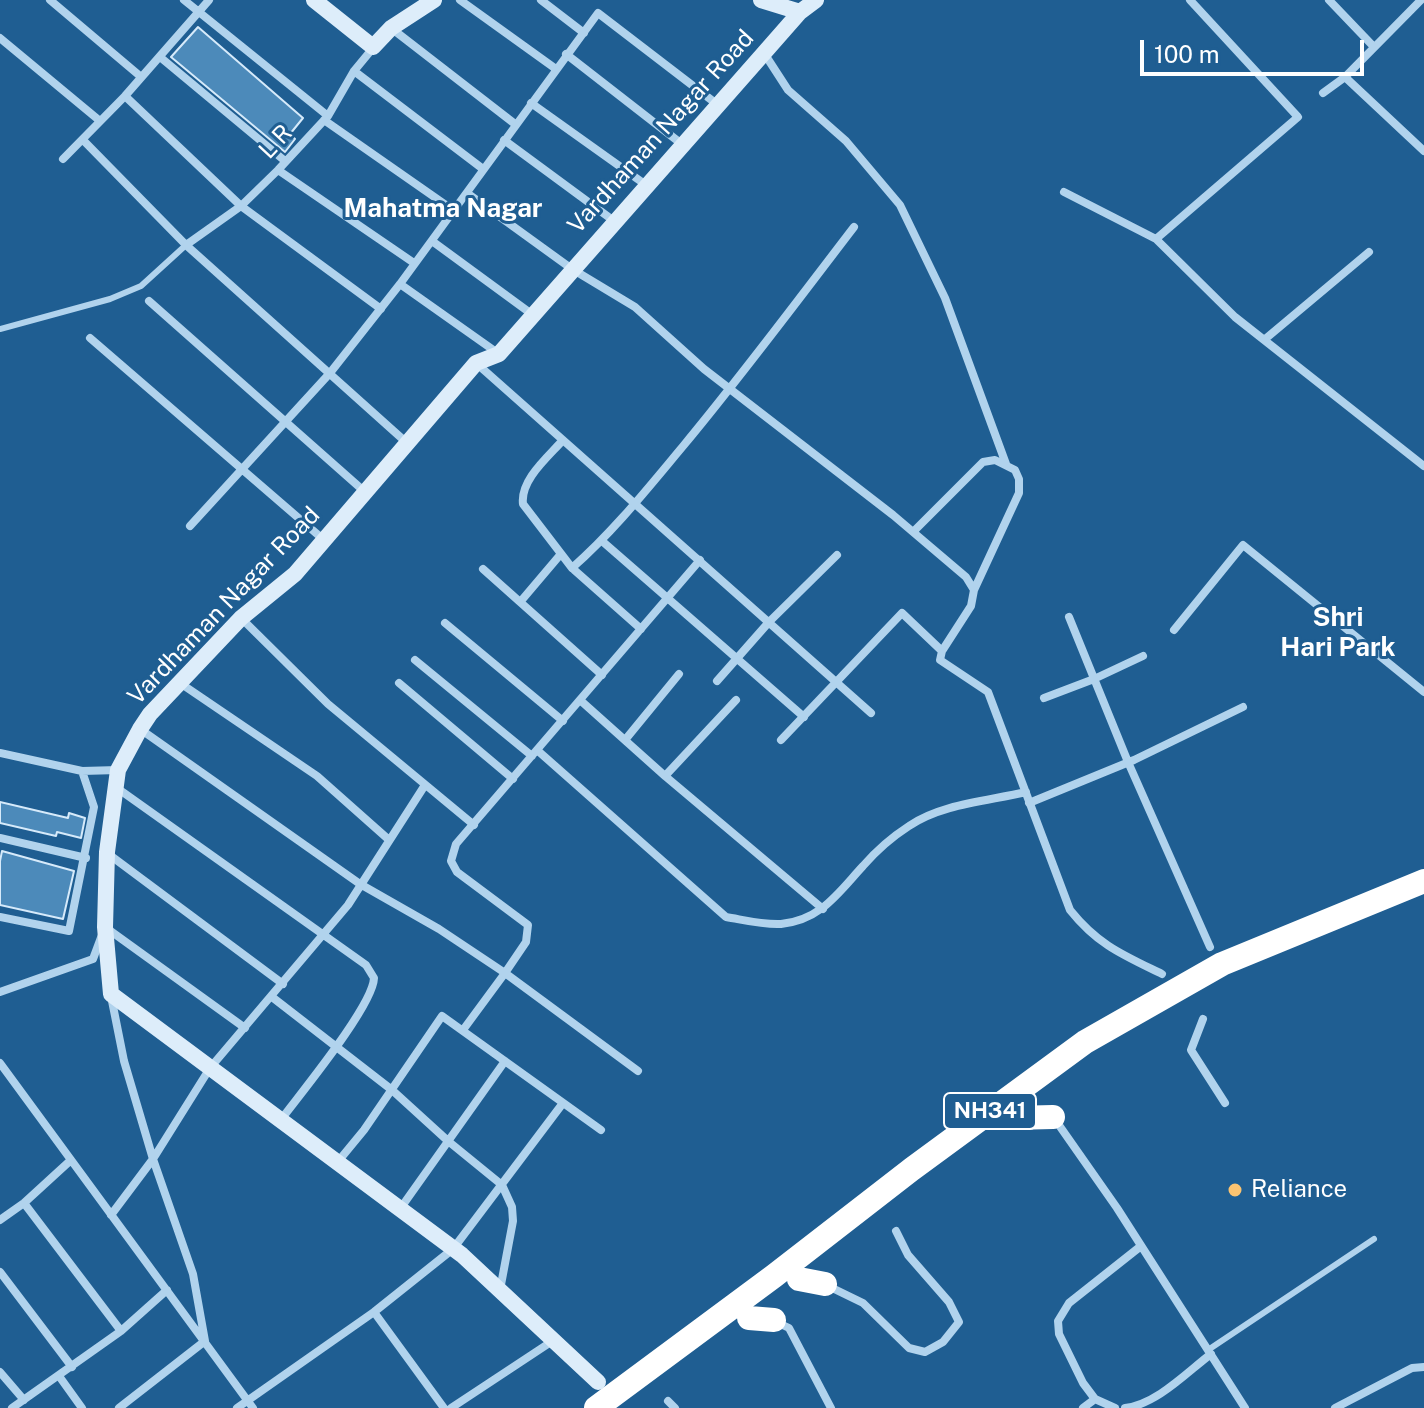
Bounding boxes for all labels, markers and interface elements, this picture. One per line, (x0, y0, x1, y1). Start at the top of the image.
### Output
street label: Vardhaman Nagar Road (562, 24, 760, 240)
scale bar (1144, 24, 1368, 74)
text: 100 m (1154, 40, 1220, 68)
street label: L R (253, 119, 299, 165)
district label: Mahatma Nagar (343, 193, 543, 225)
street label: Vardhaman Nagar Road (122, 501, 326, 711)
district label: Shri Hari Park (1280, 602, 1396, 664)
road number: NH341 (944, 1093, 1036, 1129)
place label: Reliance (1251, 1176, 1347, 1204)
marker: Reliance (1226, 1181, 1244, 1199)

